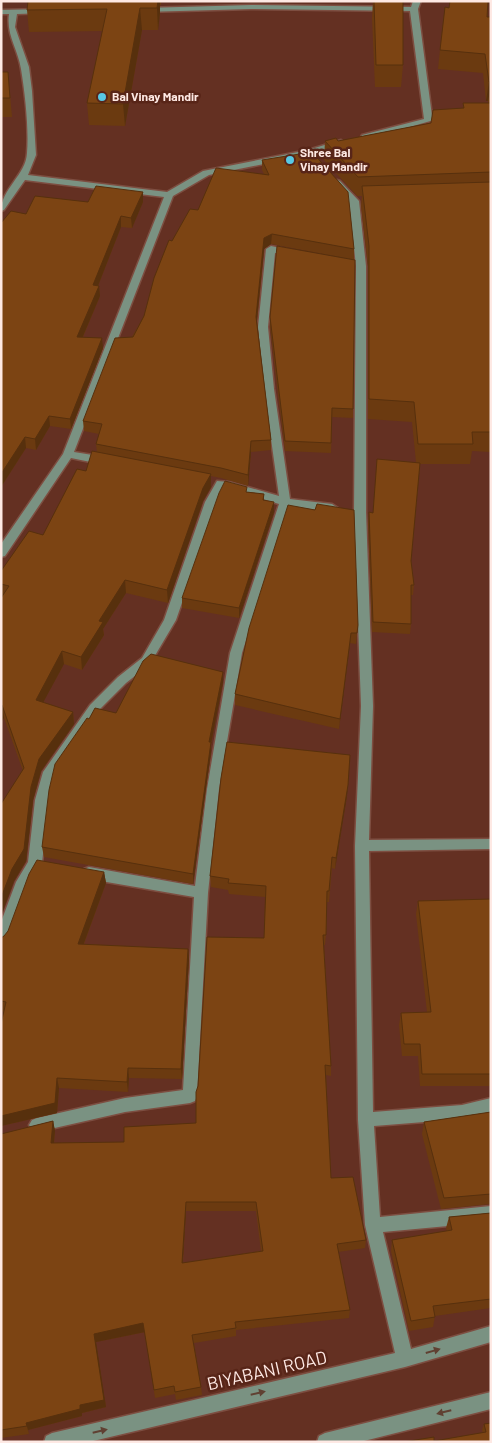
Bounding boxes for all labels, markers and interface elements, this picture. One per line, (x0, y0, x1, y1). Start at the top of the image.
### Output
place label: Bal Vinay Mandir (112, 89, 199, 103)
marker: Bal Vinay Mandir (96, 91, 108, 103)
place label: Shree Bal Vinay Mandir (300, 145, 368, 173)
marker: Shree Bal Vinay Mandir (284, 154, 296, 166)
street label: BIYABANI ROAD (205, 1346, 329, 1394)
one-way arrow (425, 1346, 440, 1354)
one-way arrow (250, 1389, 265, 1397)
one-way arrow (436, 1408, 451, 1416)
one-way arrow (92, 1427, 107, 1435)

